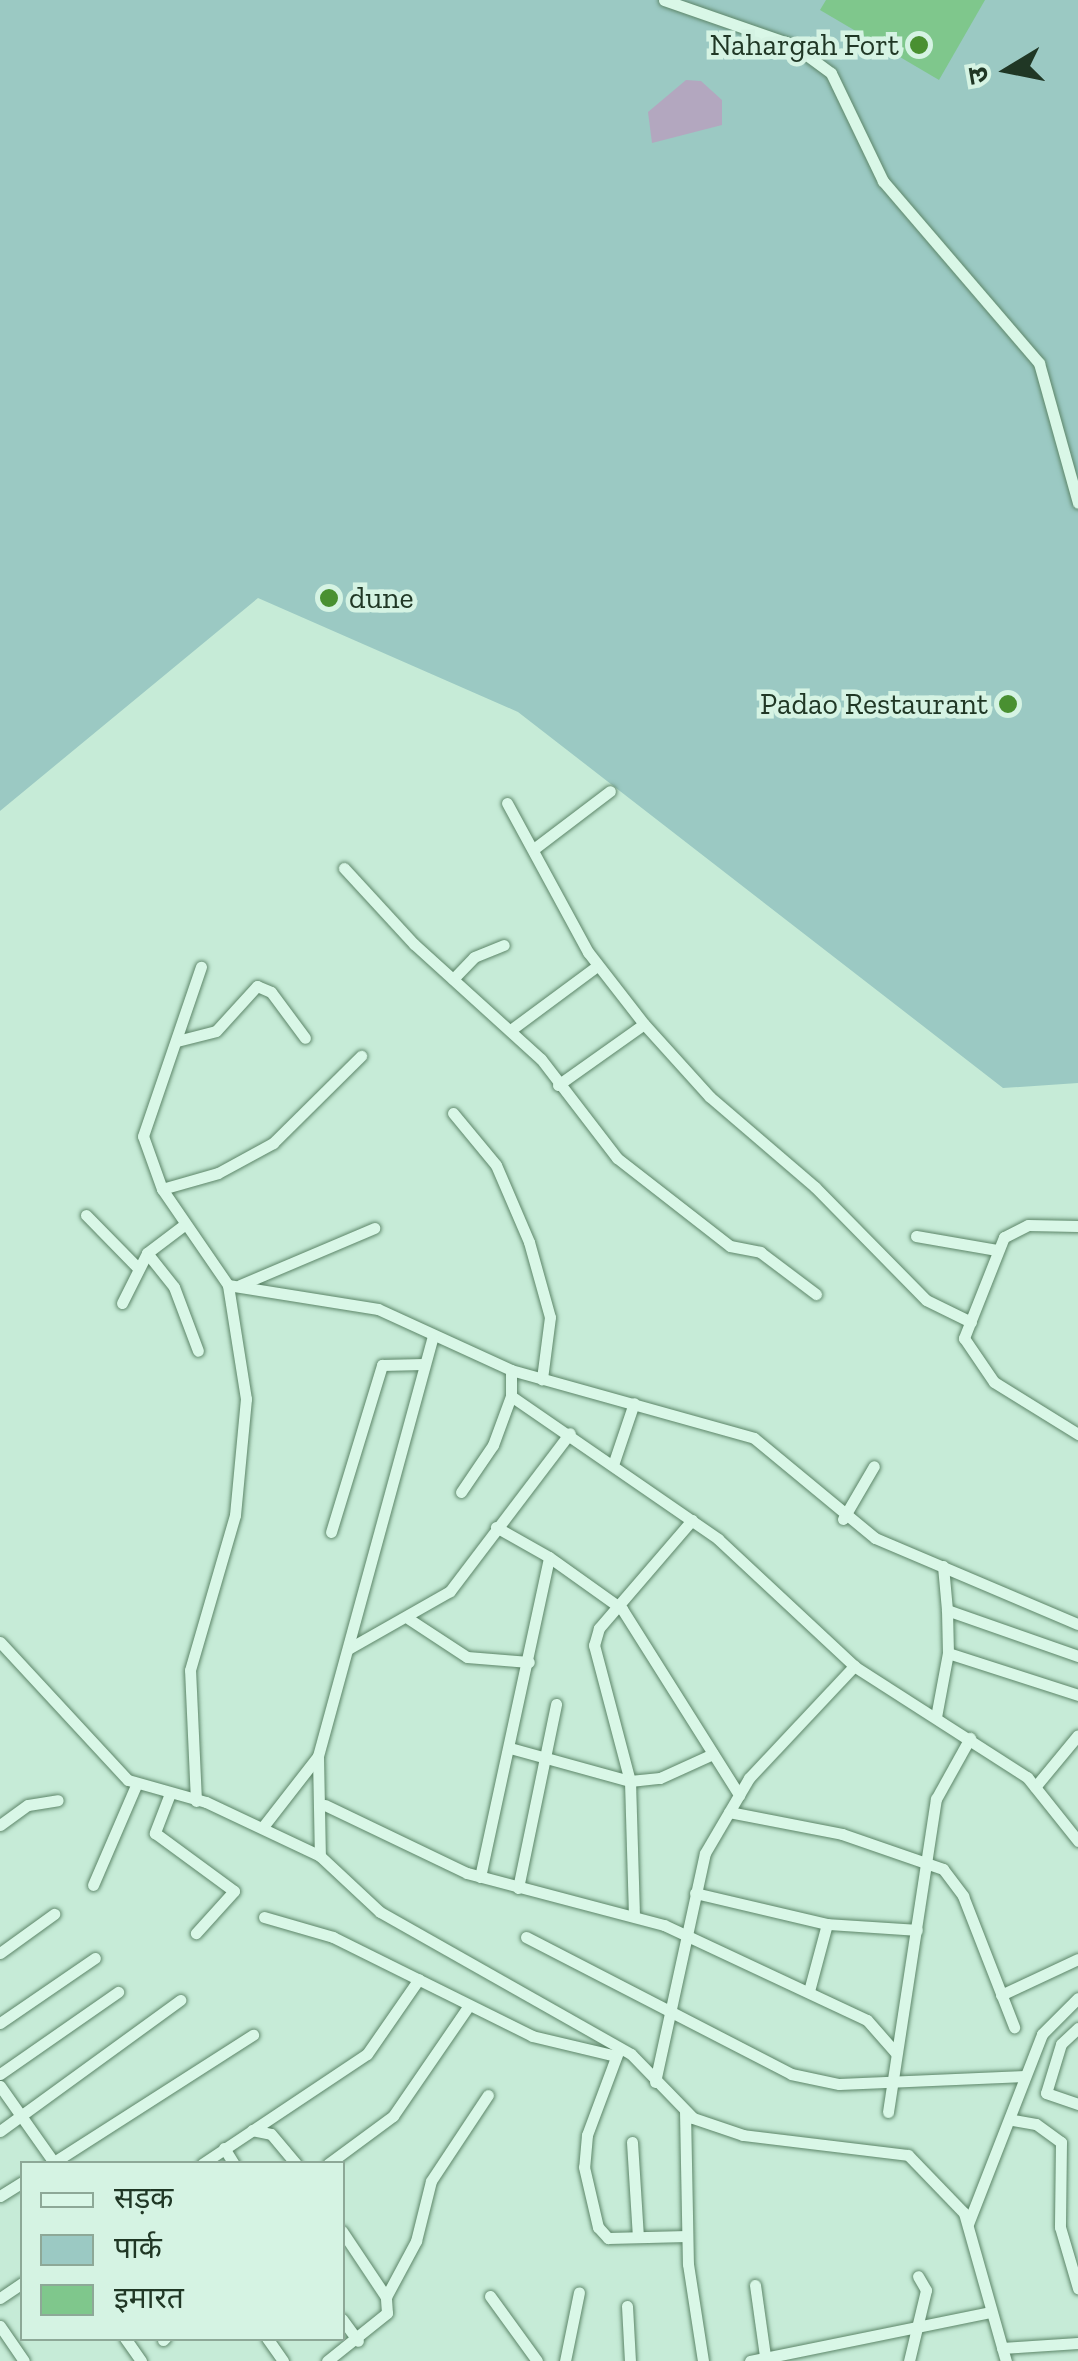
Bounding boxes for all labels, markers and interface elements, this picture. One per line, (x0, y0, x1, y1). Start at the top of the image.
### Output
north arrow (958, 20, 1058, 120)
place label: Nahargah Fort (709, 27, 899, 63)
marker: Nahargah Fort (908, 34, 930, 56)
text: उ (960, 64, 996, 86)
place label: dune (349, 580, 414, 616)
marker: dune (318, 587, 340, 609)
place label: Padao Restaurant (760, 686, 988, 722)
marker: Padao Restaurant (997, 693, 1019, 715)
legend (20, 2161, 345, 2341)
text: सड़क (114, 2180, 173, 2216)
text: पार्क (114, 2230, 162, 2266)
text: इमारत (114, 2280, 184, 2316)

